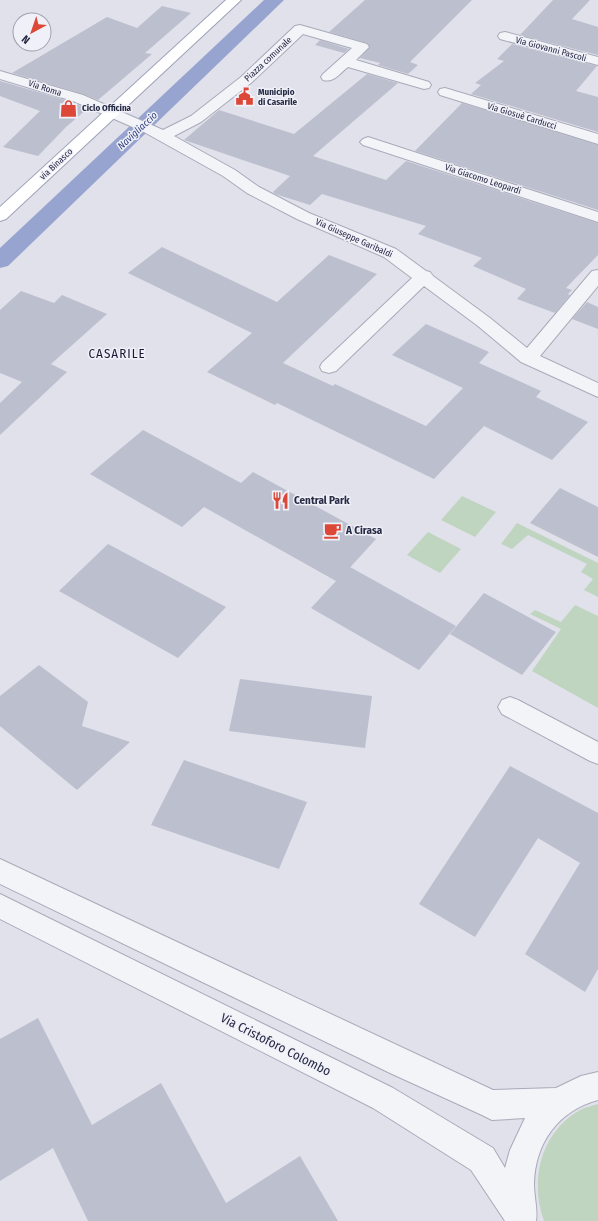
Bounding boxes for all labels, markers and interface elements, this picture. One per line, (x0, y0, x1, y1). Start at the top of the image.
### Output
north arrow (12, 12, 52, 52)
text: N (19, 32, 33, 46)
street label: Piazza comunale (242, 34, 294, 83)
street label: Via Giovanni Pascoli (514, 35, 588, 63)
street label: Via Roma (27, 78, 63, 98)
public building icon: Municipio di Casarile (235, 87, 255, 107)
place label: Municipio di Casarile (258, 87, 298, 107)
shop icon: Ciclo Officina (59, 98, 79, 118)
street label: Via Giosuè Carducci (486, 101, 558, 131)
place label: Ciclo Officina (82, 103, 132, 113)
water label: Navigliaccio (115, 109, 160, 152)
street label: via Binasco (37, 146, 75, 182)
street label: Via Giacomo Leopardi (444, 162, 522, 196)
street label: Via Giuseppe Garibaldi (314, 216, 394, 260)
district label: CASARILE (88, 346, 146, 361)
restaurant icon: Central Park (271, 490, 291, 510)
place label: Central Park (294, 494, 350, 507)
cafe icon: A Cirasa (323, 520, 343, 540)
place label: A Cirasa (345, 524, 383, 537)
street label: Via Cristoforo Colombo (218, 1010, 334, 1079)

